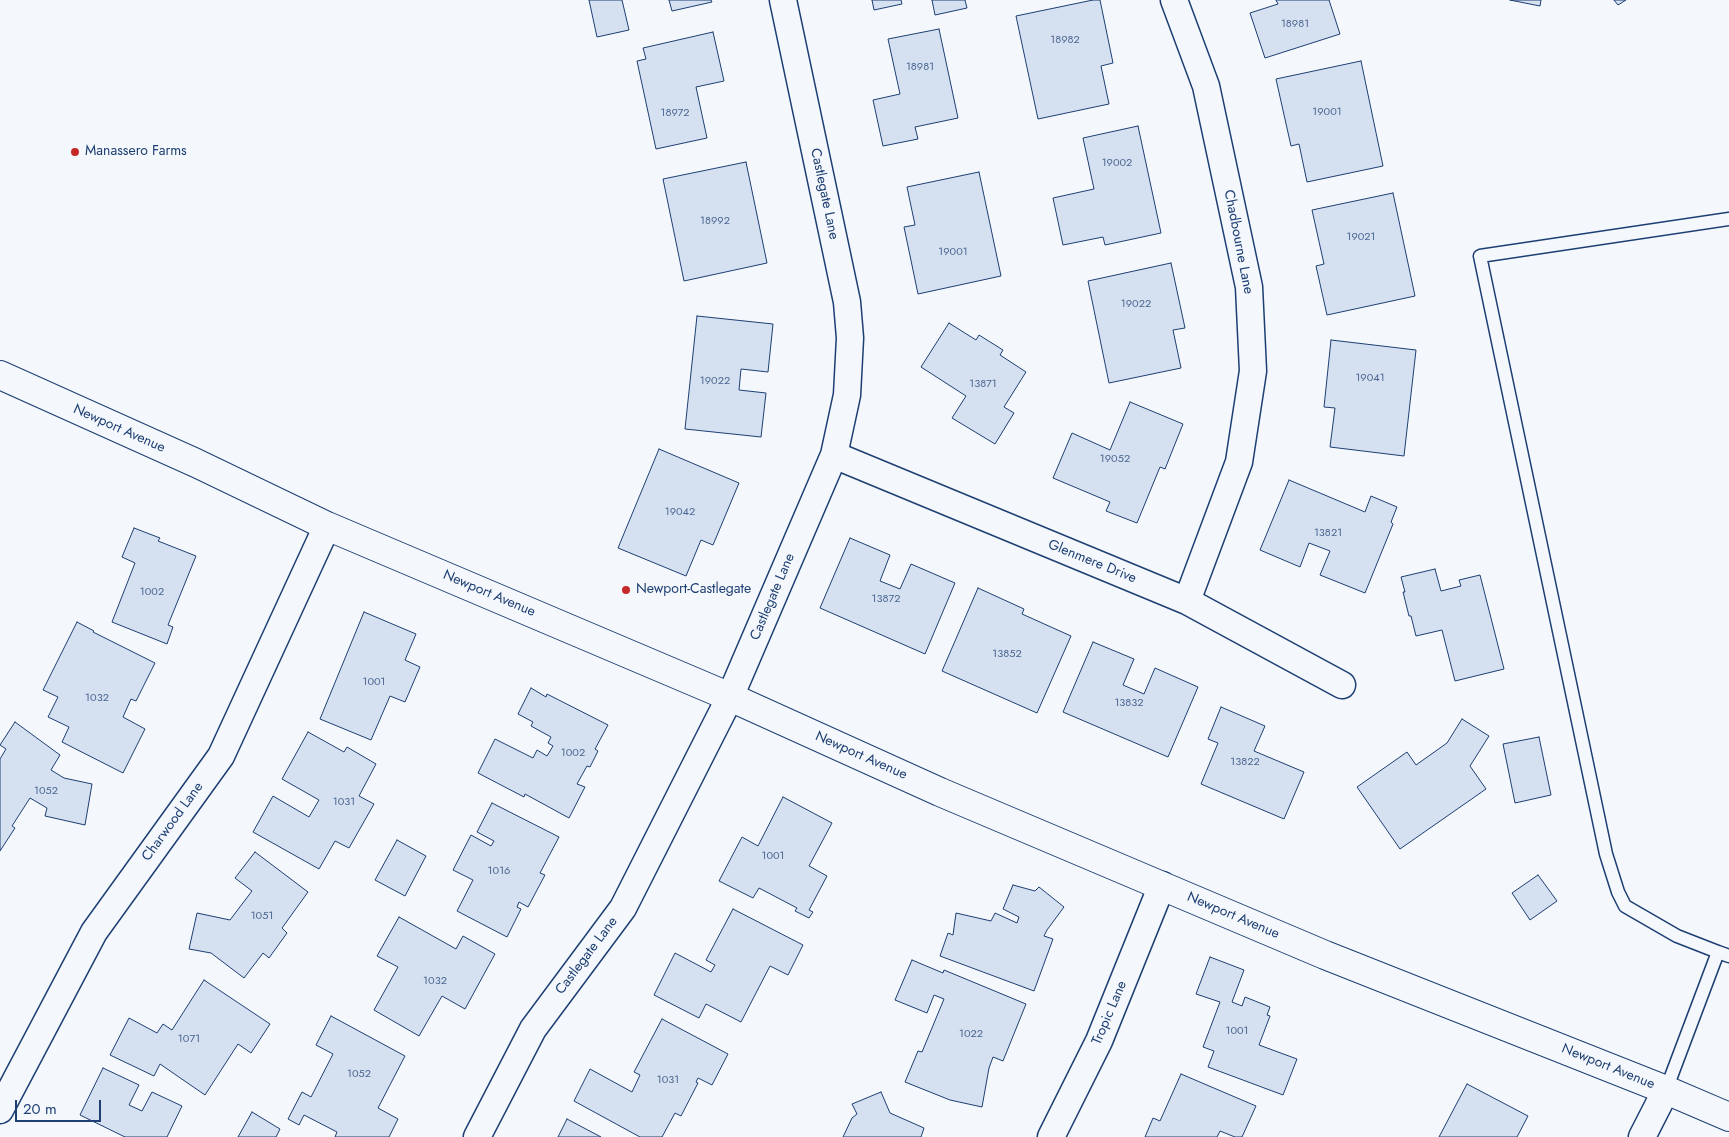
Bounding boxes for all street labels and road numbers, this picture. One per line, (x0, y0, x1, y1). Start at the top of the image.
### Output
street label: Castlegate Lane (806, 147, 842, 241)
street label: Chadbourne Lane (1220, 188, 1256, 296)
street label: Newport Avenue (70, 401, 168, 457)
street label: Glenmere Drive (1045, 537, 1139, 587)
street label: Castlegate Lane (747, 551, 799, 643)
street label: Newport Avenue (440, 567, 538, 621)
street label: Newport Avenue (812, 728, 910, 784)
street label: Charwood Lane (139, 779, 207, 865)
street label: Newport Avenue (1184, 889, 1282, 943)
street label: Castlegate Lane (552, 914, 622, 998)
street label: Tropic Lane (1089, 979, 1131, 1047)
street label: Newport Avenue (1559, 1041, 1657, 1093)

